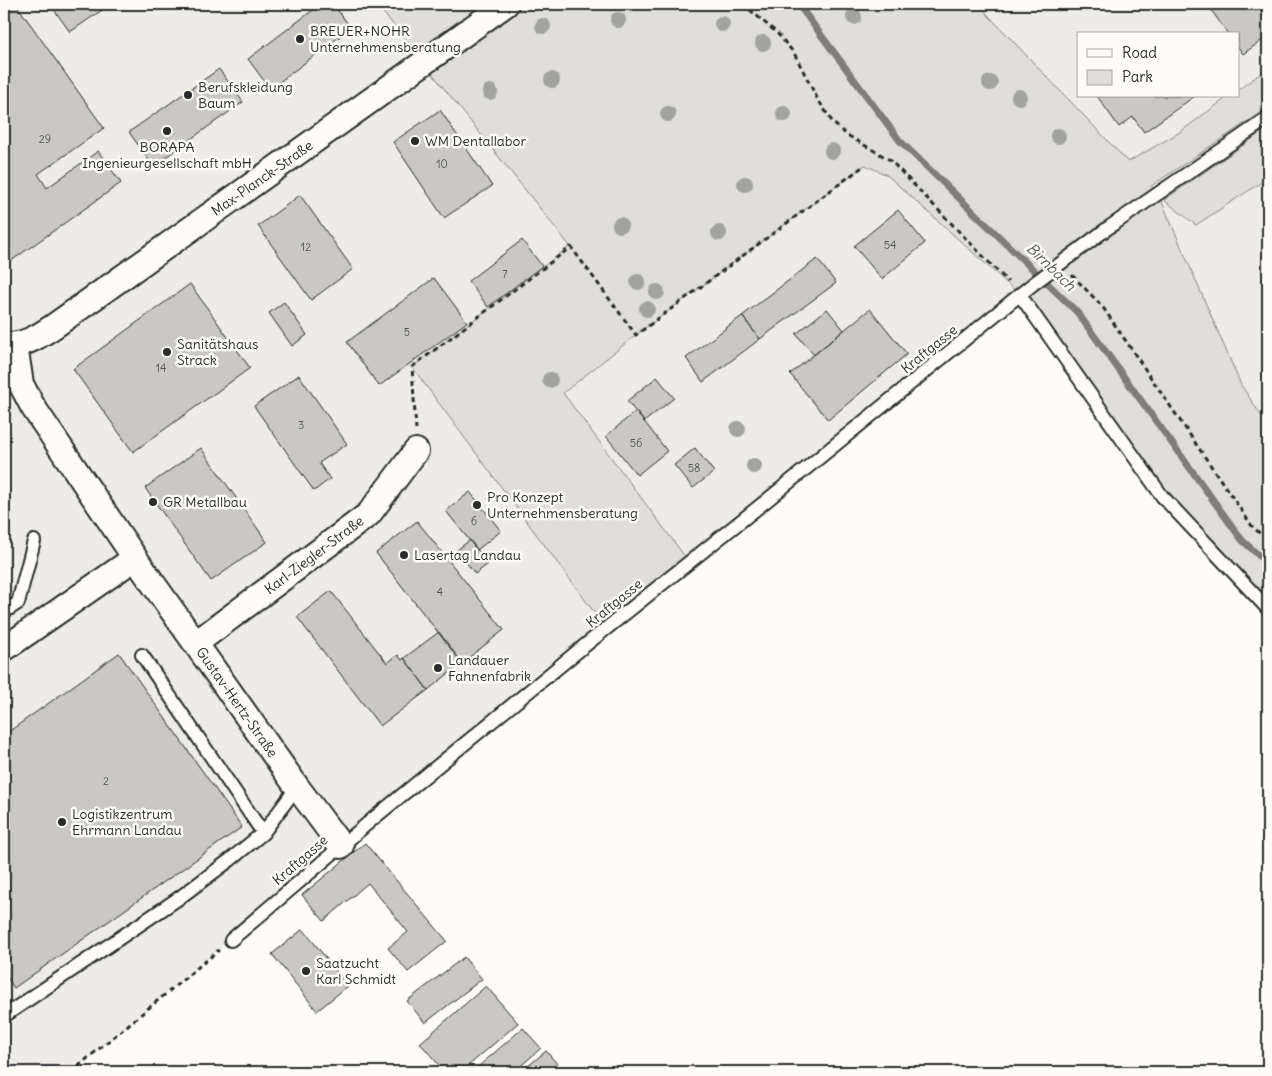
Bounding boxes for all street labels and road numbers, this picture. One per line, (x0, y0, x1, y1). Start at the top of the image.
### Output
street label: Max-Planck-Straße (208, 136, 316, 220)
street label: Kraftgasse (897, 321, 961, 377)
street label: Karl-Ziegler-Straße (261, 512, 367, 598)
street label: Kraftgasse (582, 575, 646, 631)
street label: Gustav-Hertz-Straße (192, 643, 282, 761)
street label: Kraftgasse (269, 831, 331, 889)

